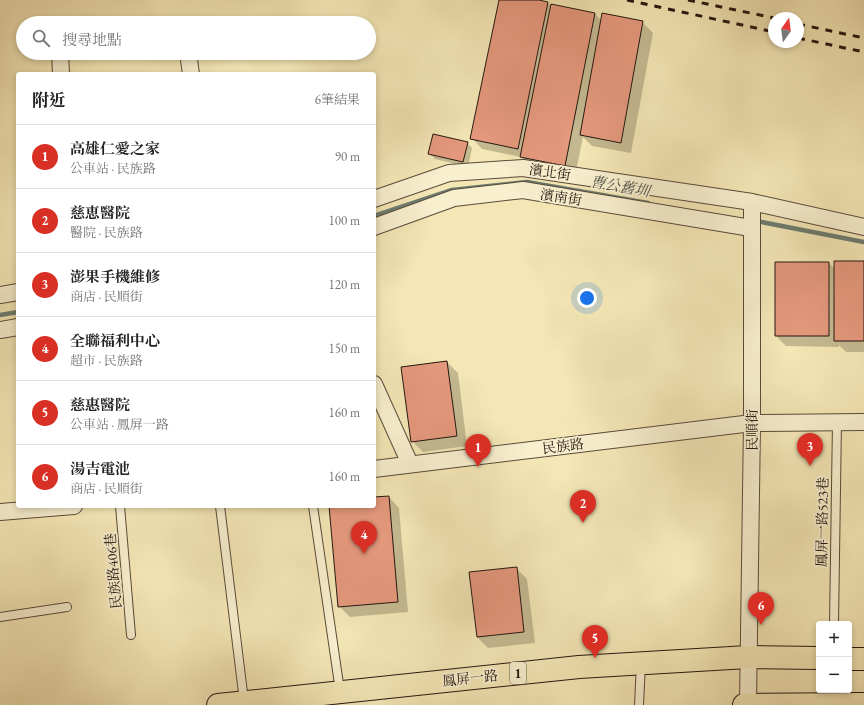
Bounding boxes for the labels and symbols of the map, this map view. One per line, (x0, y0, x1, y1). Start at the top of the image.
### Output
north arrow (768, 12, 804, 48)
street label: 濱北街 (528, 160, 572, 184)
water label: 曹公舊圳 (589, 171, 654, 201)
street label: 濱南街 (539, 185, 583, 209)
your location (577, 288, 597, 308)
street label: 民順街 (743, 409, 761, 451)
pin: 3 (797, 433, 823, 466)
pin: 1 (465, 434, 491, 467)
street label: 民族路 (541, 435, 585, 457)
street label: 鳳屏一路523巷 (812, 477, 832, 567)
pin: 2 (570, 490, 596, 523)
pin: 4 (351, 521, 377, 554)
street label: 民族路406巷 (101, 532, 125, 610)
pin: 6 (748, 592, 774, 625)
pin: 5 (582, 625, 608, 658)
road number: 1 (510, 662, 526, 684)
street label: 鳳屏一路 (441, 666, 499, 690)

